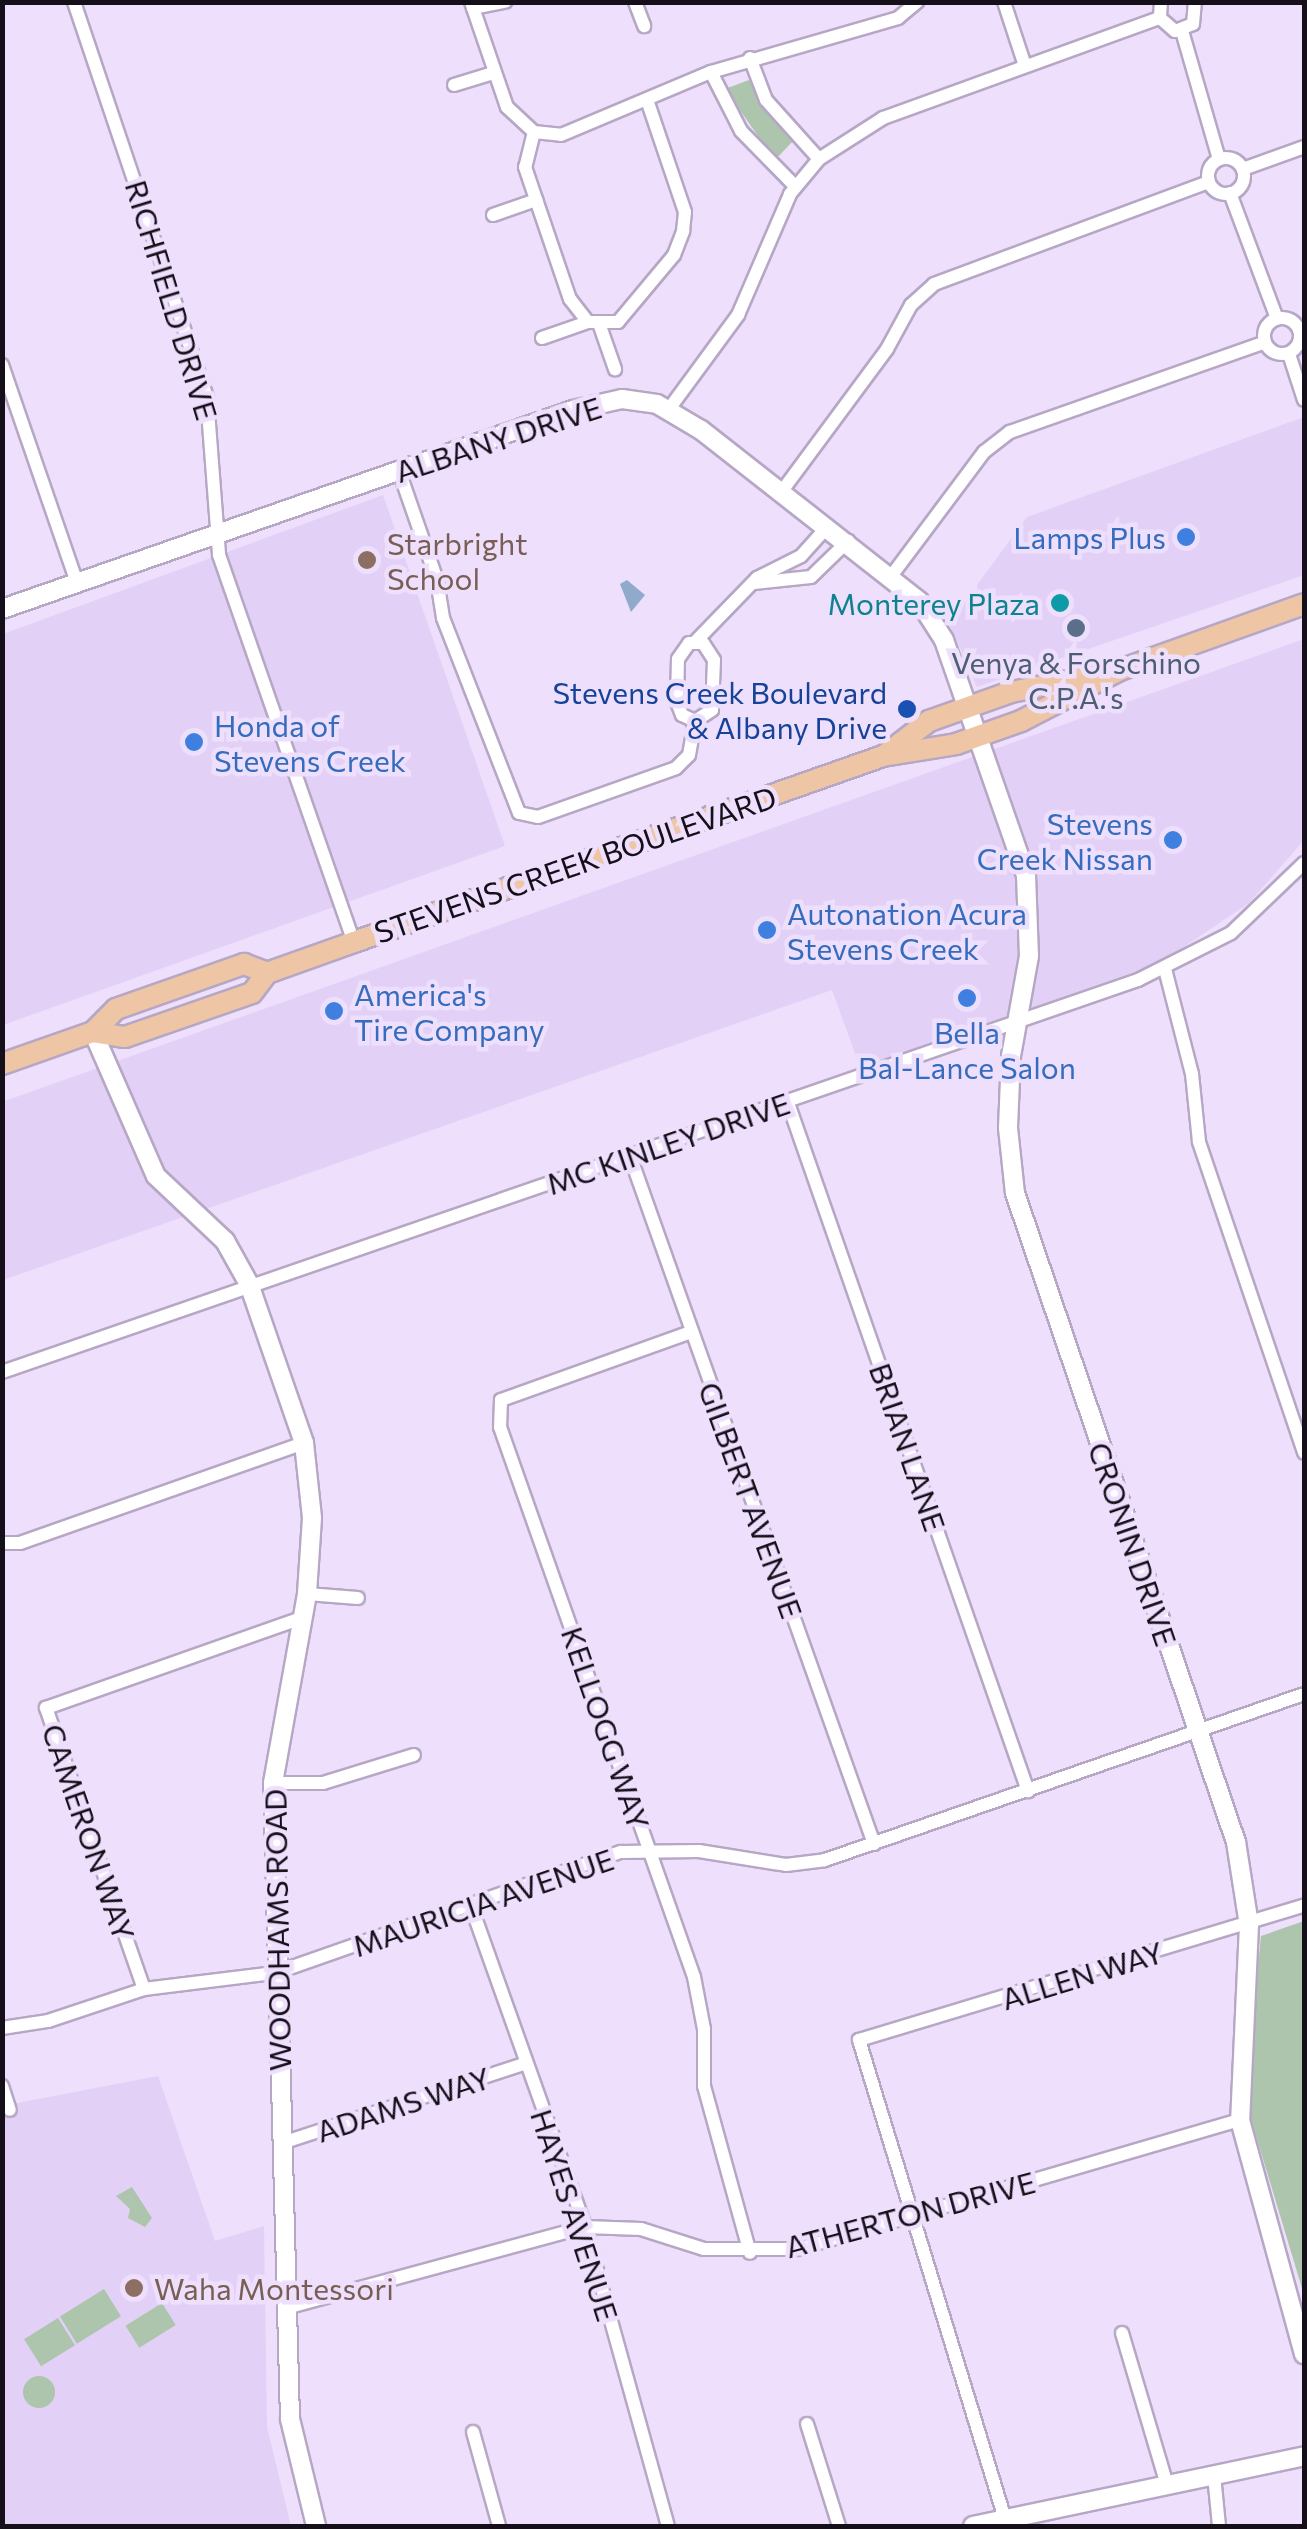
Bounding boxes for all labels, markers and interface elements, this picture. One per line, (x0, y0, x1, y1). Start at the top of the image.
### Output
street label: RICHFIELD DRIVE (118, 176, 226, 424)
street label: ALBANY DRIVE (390, 389, 606, 489)
place label: Lamps Plus (1013, 519, 1166, 555)
place label: Starbright School (387, 525, 527, 596)
marker: Lamps Plus (1175, 526, 1197, 548)
marker: Starbright School (356, 549, 378, 571)
place label: Monterey Plaza (827, 585, 1040, 621)
marker: Monterey Plaza (1049, 592, 1071, 614)
marker: Venya & Forschino C.P.A.'s (1065, 617, 1087, 639)
place label: Venya & Forschino C.P.A.'s (951, 644, 1201, 714)
place label: Stevens Creek Boulevard & Albany Drive (553, 674, 887, 744)
marker: Stevens Creek Boulevard & Albany Drive (896, 698, 918, 720)
place label: Honda of Stevens Creek (214, 707, 406, 778)
marker: Honda of Stevens Creek (183, 731, 205, 753)
street label: STEVENS CREEK BOULEVARD (369, 778, 781, 950)
place label: Stevens Creek Nissan (977, 805, 1153, 876)
marker: Stevens Creek Nissan (1162, 829, 1184, 851)
place label: Autonation Acura Stevens Creek (787, 895, 1027, 966)
marker: Autonation Acura Stevens Creek (756, 919, 778, 941)
place label: America's Tire Company (354, 976, 544, 1046)
marker: Bella Bal-Lance Salon (956, 987, 978, 1009)
marker: America's Tire Company (323, 1000, 345, 1022)
place label: Bella Bal-Lance Salon (858, 1014, 1076, 1084)
street label: MC KINLEY DRIVE (542, 1084, 794, 1202)
street label: BRIAN LANE (862, 1358, 954, 1536)
street label: GILBERT AVENUE (692, 1377, 810, 1623)
street label: CRONIN DRIVE (1081, 1437, 1185, 1651)
street label: KELLOGG WAY (554, 1622, 658, 1834)
street label: CAMERON WAY (35, 1719, 143, 1945)
street label: WOODHAMS ROAD (257, 1789, 297, 2071)
street label: MAURICIA AVENUE (348, 1840, 618, 1964)
street label: ALLEN WAY (997, 1933, 1167, 2017)
street label: ADAMS WAY (312, 2059, 494, 2149)
street label: HAYES AVENUE (524, 2105, 626, 2325)
street label: ATHERTON DRIVE (781, 2163, 1039, 2265)
place label: Waha Montessori (154, 2270, 394, 2306)
marker: Waha Montessori (123, 2277, 145, 2299)

